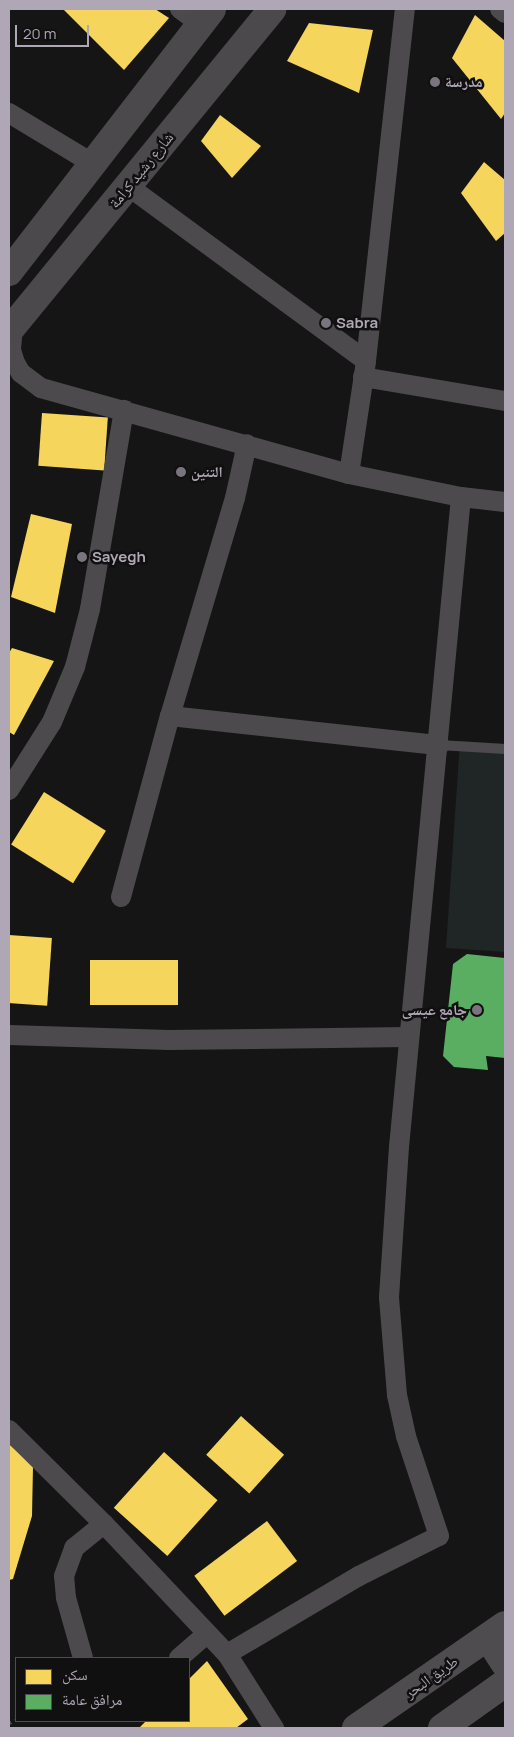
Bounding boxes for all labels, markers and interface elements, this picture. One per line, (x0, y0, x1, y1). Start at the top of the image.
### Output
scale bar (18, 15, 91, 47)
text: 20 m (23, 23, 56, 44)
place label: مدرسة (445, 73, 483, 91)
marker: مدرسة (429, 76, 441, 88)
street label: شارع رشيد كرامة (105, 129, 177, 211)
place label: Sabra (336, 314, 378, 332)
marker: Sabra (320, 317, 332, 329)
place label: التنين (191, 463, 223, 481)
marker: التنين (175, 466, 187, 478)
place label: Sayegh (92, 548, 146, 566)
marker: Sayegh (76, 551, 88, 563)
place label: جامع عيسى (402, 1001, 467, 1019)
marker: جامع عيسى (471, 1004, 483, 1016)
street label: طريق البحر (401, 1652, 461, 1702)
legend (15, 1657, 190, 1722)
text: سكن (62, 1664, 88, 1685)
text: مرافق عامة (62, 1689, 122, 1710)

